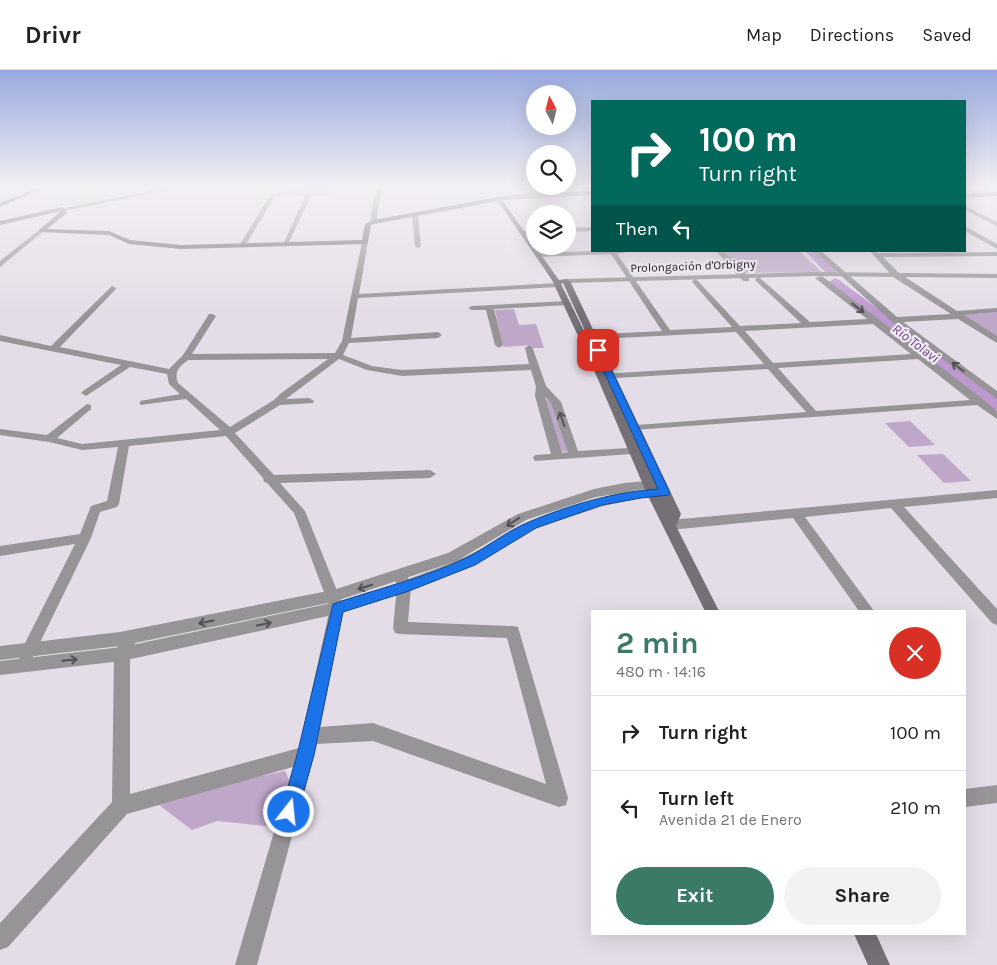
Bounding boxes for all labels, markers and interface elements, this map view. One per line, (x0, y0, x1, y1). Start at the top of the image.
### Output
text: Drivr (25, 21, 81, 49)
text: Map (746, 24, 782, 46)
text: Directions (810, 24, 894, 46)
text: Saved (922, 24, 972, 46)
north arrow (526, 85, 576, 135)
map controls (526, 85, 576, 255)
text: 100 m (699, 119, 798, 160)
icon: right (616, 120, 681, 185)
button: search (526, 145, 576, 195)
text: Turn right (699, 161, 797, 187)
button: layers (526, 205, 576, 255)
icon: left (668, 215, 696, 243)
text: Then (616, 218, 658, 240)
street label: Prolongación d'Orbigny (630, 257, 756, 275)
one-way arrow (851, 302, 864, 313)
water label: Río Tolavi (889, 320, 943, 367)
pin (577, 329, 619, 371)
icon: arrive (584, 336, 612, 364)
one-way arrow (951, 362, 965, 372)
one-way arrow (556, 411, 566, 427)
one-way arrow (507, 518, 521, 528)
one-way arrow (357, 582, 373, 592)
one-way arrow (199, 617, 215, 627)
one-way arrow (256, 618, 272, 628)
text: 2 min (616, 625, 699, 661)
button: close (889, 627, 941, 679)
one-way arrow (62, 655, 78, 665)
text: 480 m · 14:16 (616, 662, 706, 681)
icon: right (616, 719, 644, 747)
text: Turn right (659, 722, 748, 744)
text: 100 m (890, 722, 941, 744)
position arrow (262, 785, 314, 837)
text: Turn left (659, 788, 734, 810)
icon: left (616, 794, 644, 822)
text: 210 m (890, 797, 941, 819)
text: Avenida 21 de Enero (659, 810, 802, 829)
button: Exit (616, 867, 774, 925)
button: Share (784, 867, 941, 925)

